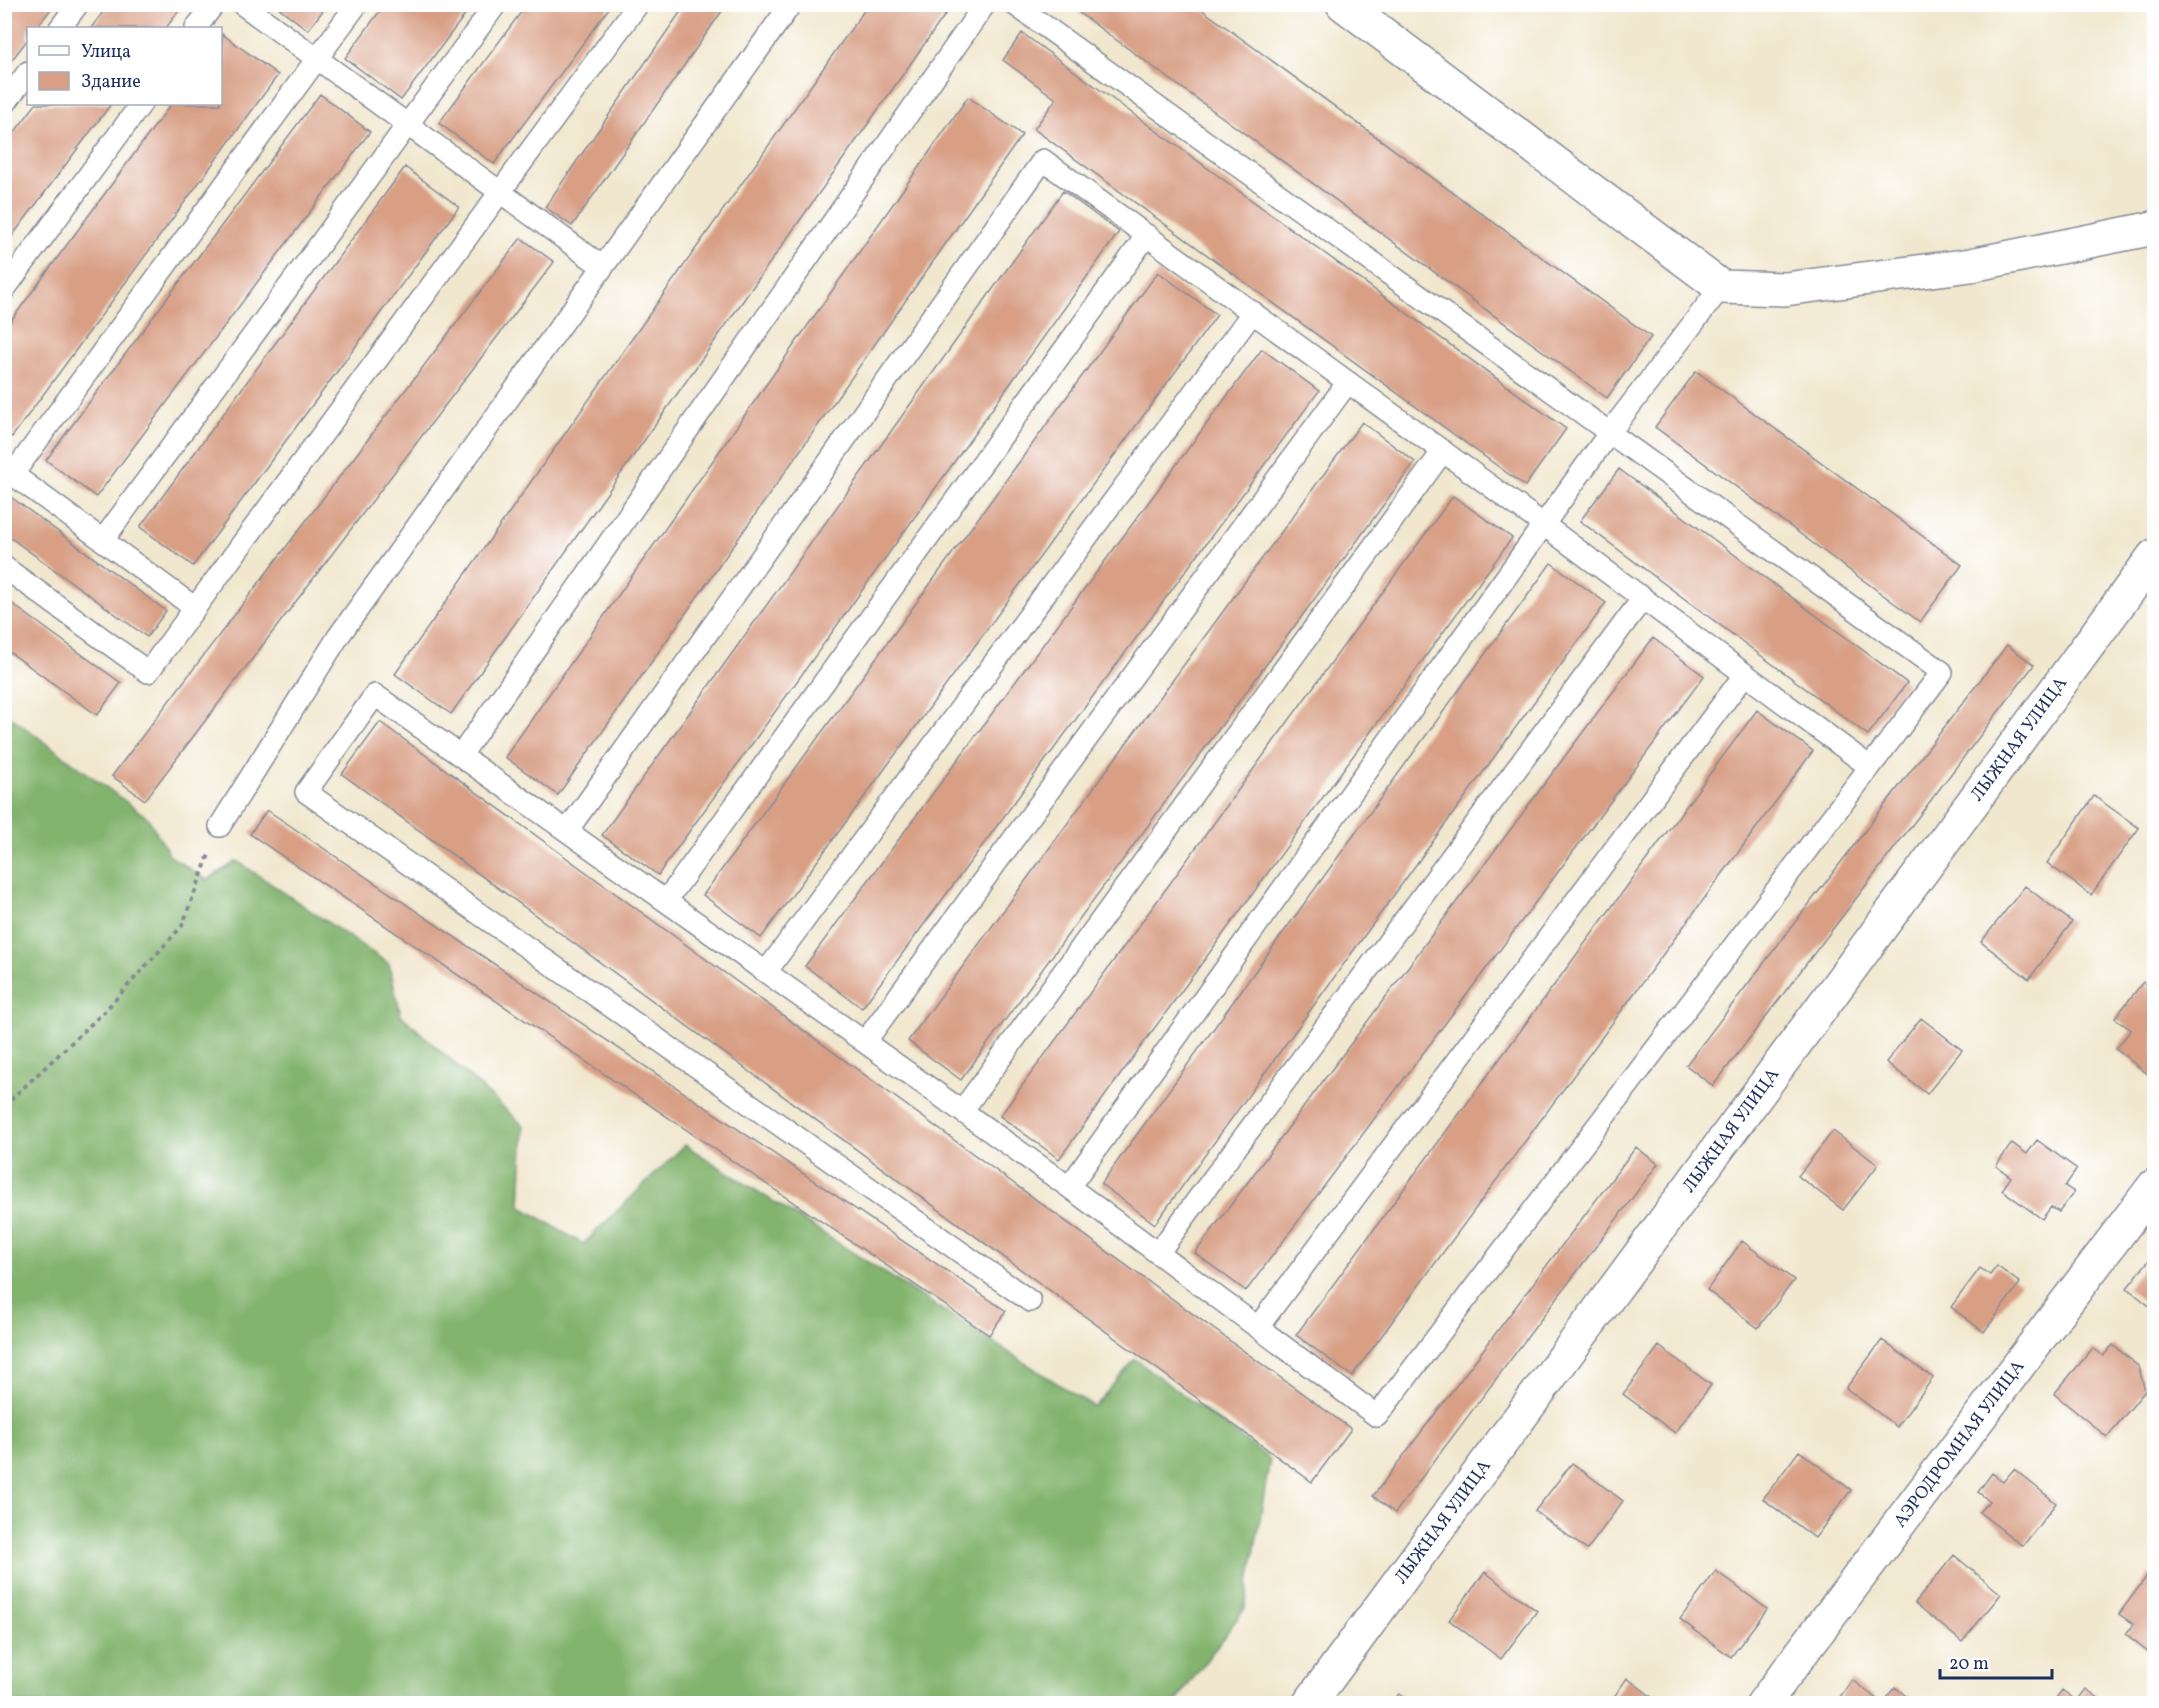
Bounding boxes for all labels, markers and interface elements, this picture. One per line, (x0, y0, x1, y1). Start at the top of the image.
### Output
legend (27, 27, 222, 105)
text: Улица (81, 40, 131, 65)
text: Здание (81, 70, 141, 95)
street label: ЛЫЖНАЯ УЛИЦА (1965, 672, 2074, 806)
street label: ЛЫЖНАЯ УЛИЦА (1677, 1063, 1785, 1198)
street label: АЭРОДРОМНАЯ УЛИЦА (1888, 1355, 2031, 1533)
street label: ЛЫЖНАЯ УЛИЦА (1389, 1454, 1497, 1589)
scale bar (1940, 1642, 2052, 1680)
text: 20 m (1949, 1652, 1989, 1677)

